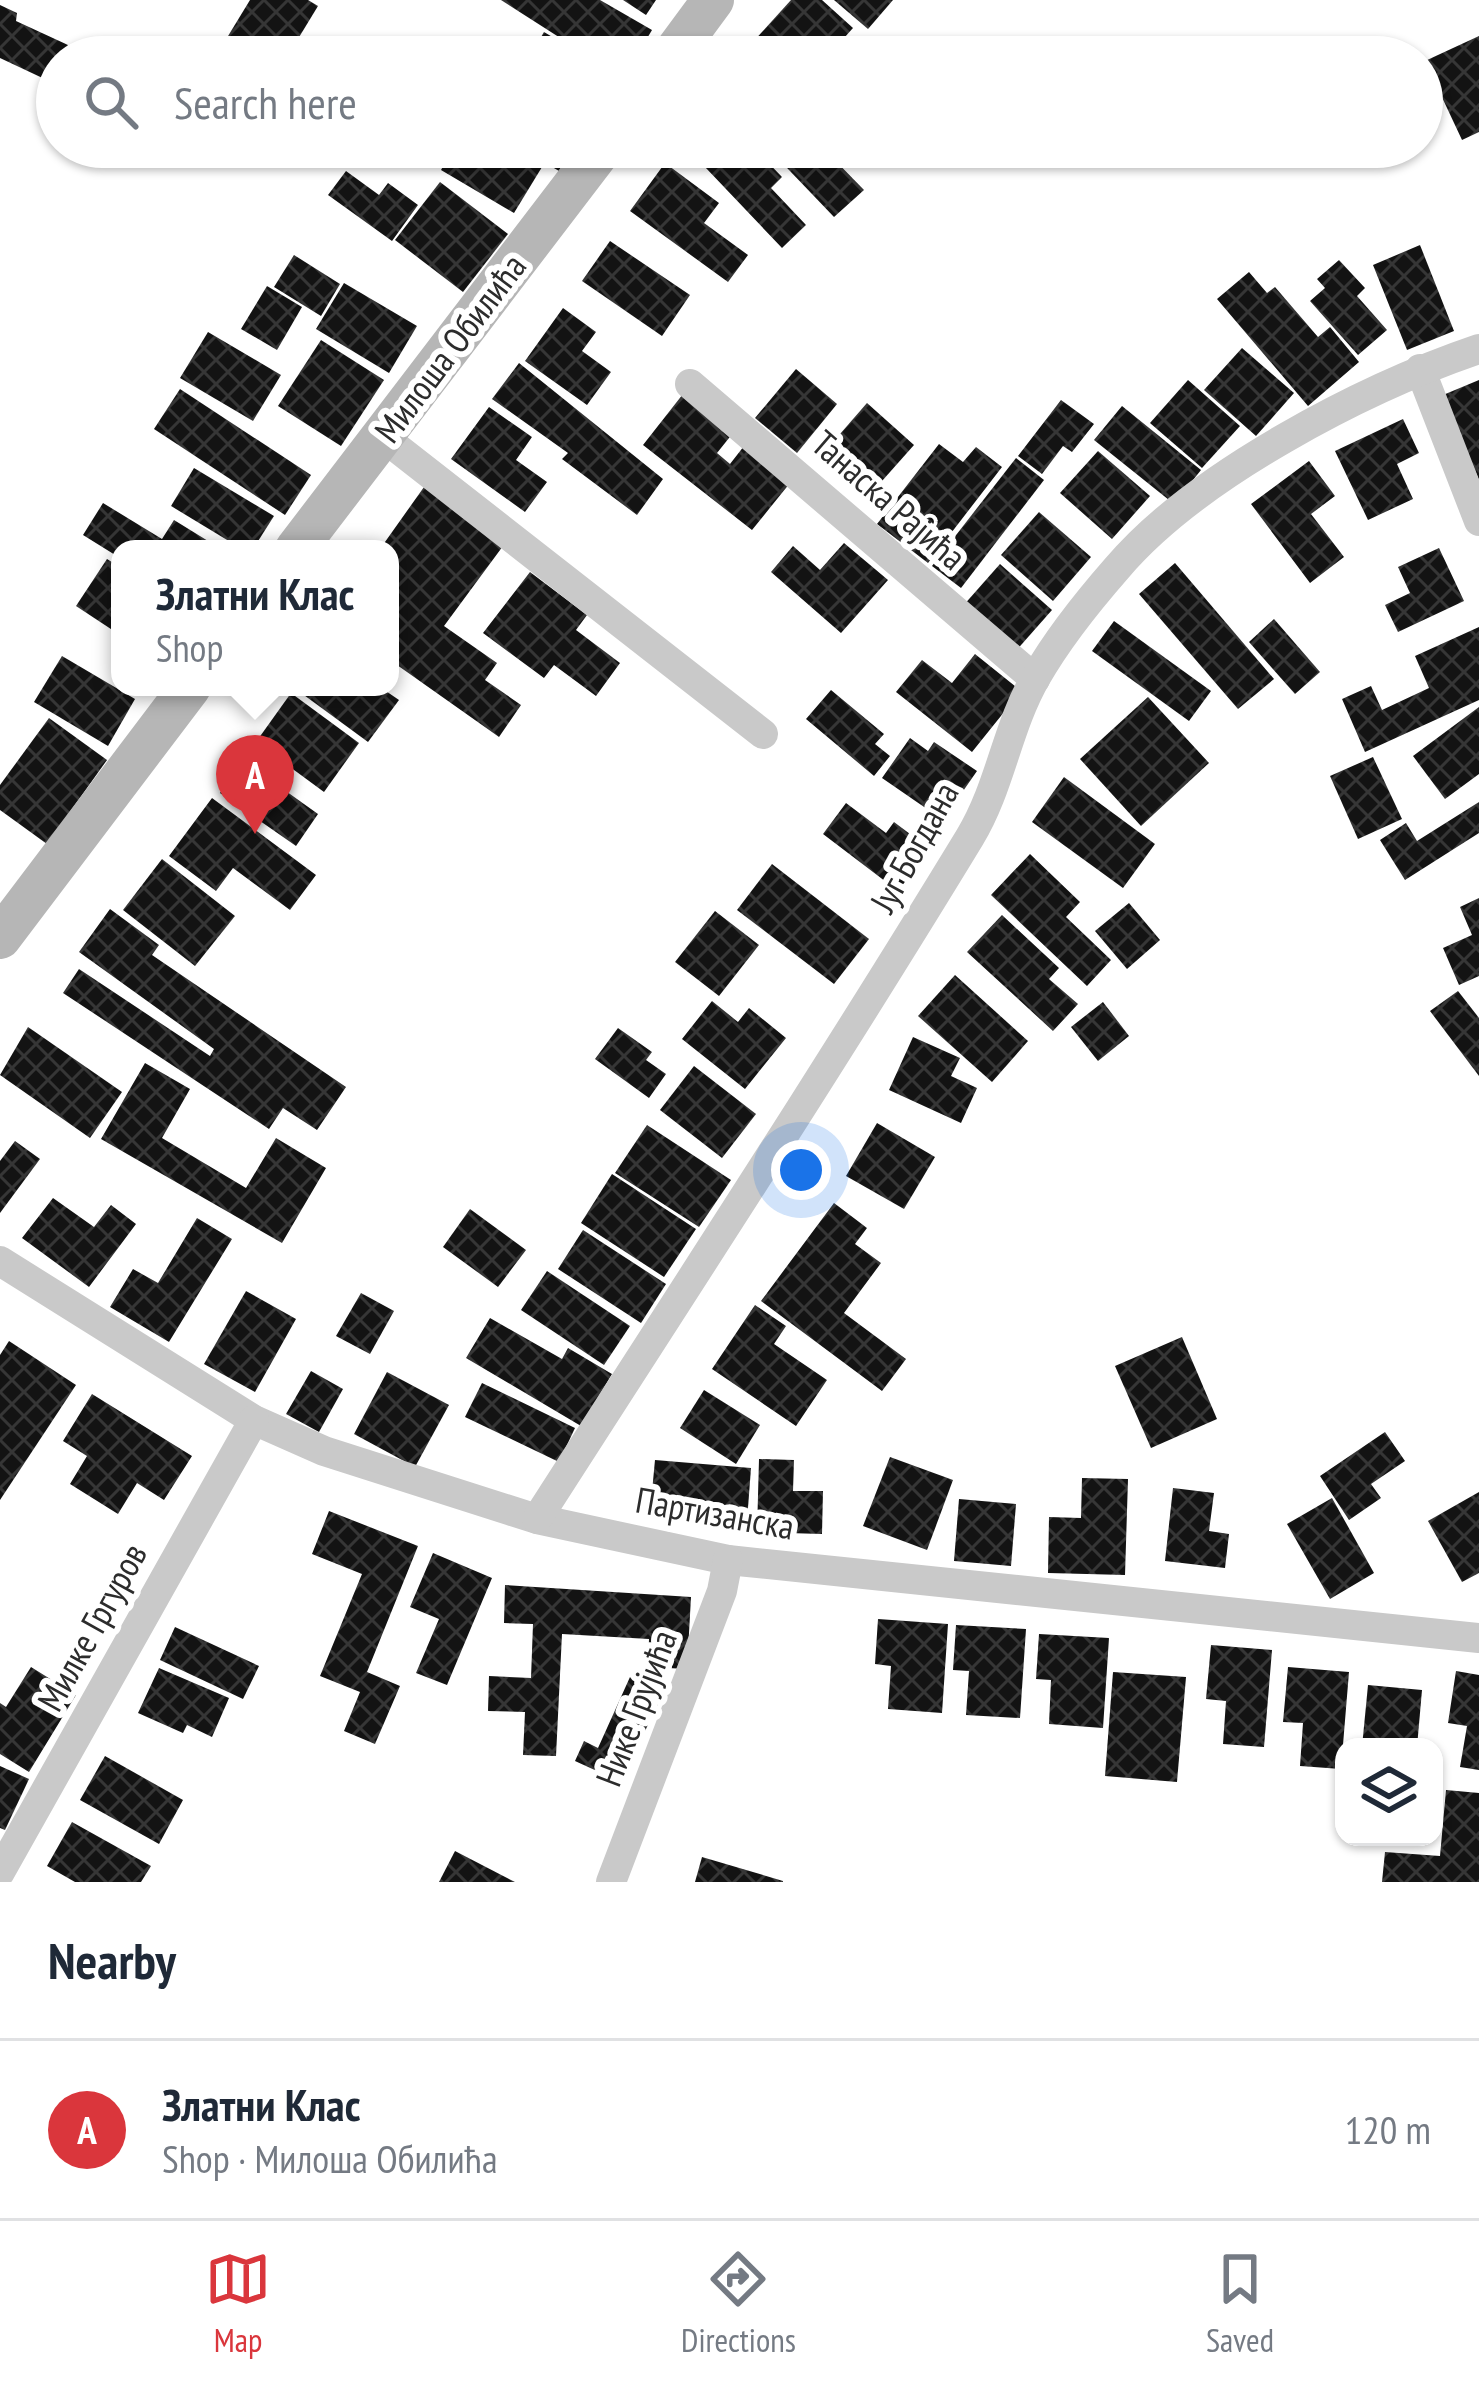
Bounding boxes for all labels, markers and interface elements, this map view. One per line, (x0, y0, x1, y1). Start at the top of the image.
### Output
search box (36, 36, 1443, 168)
icon: search (78, 69, 144, 135)
text: Search here (174, 73, 357, 131)
street label: Милоша Обилића (363, 244, 536, 451)
street label: Танаска Рајића (802, 420, 976, 580)
popup (111, 540, 399, 696)
text: Златни Клас (156, 564, 354, 622)
text: Shop (156, 622, 223, 673)
pin: A (216, 735, 294, 834)
street label: Југ Богдана (858, 774, 968, 921)
your location (771, 1140, 831, 1200)
street label: Партизанска (632, 1475, 798, 1550)
street label: Милке Гргуров (26, 1535, 157, 1719)
street label: Нике Грујића (584, 1623, 687, 1793)
map controls (1335, 1738, 1443, 1846)
button: layers (1335, 1738, 1443, 1846)
text: Nearby (48, 1927, 176, 1993)
text: Златни Клас (162, 2075, 360, 2133)
text: A (77, 2104, 97, 2155)
text: 120 m (1345, 2104, 1431, 2155)
text: Shop · Милоша Обилића (162, 2133, 497, 2184)
tab: Map (205, 2246, 271, 2361)
tab: Directions (681, 2246, 796, 2361)
tab: Saved (1206, 2246, 1274, 2361)

